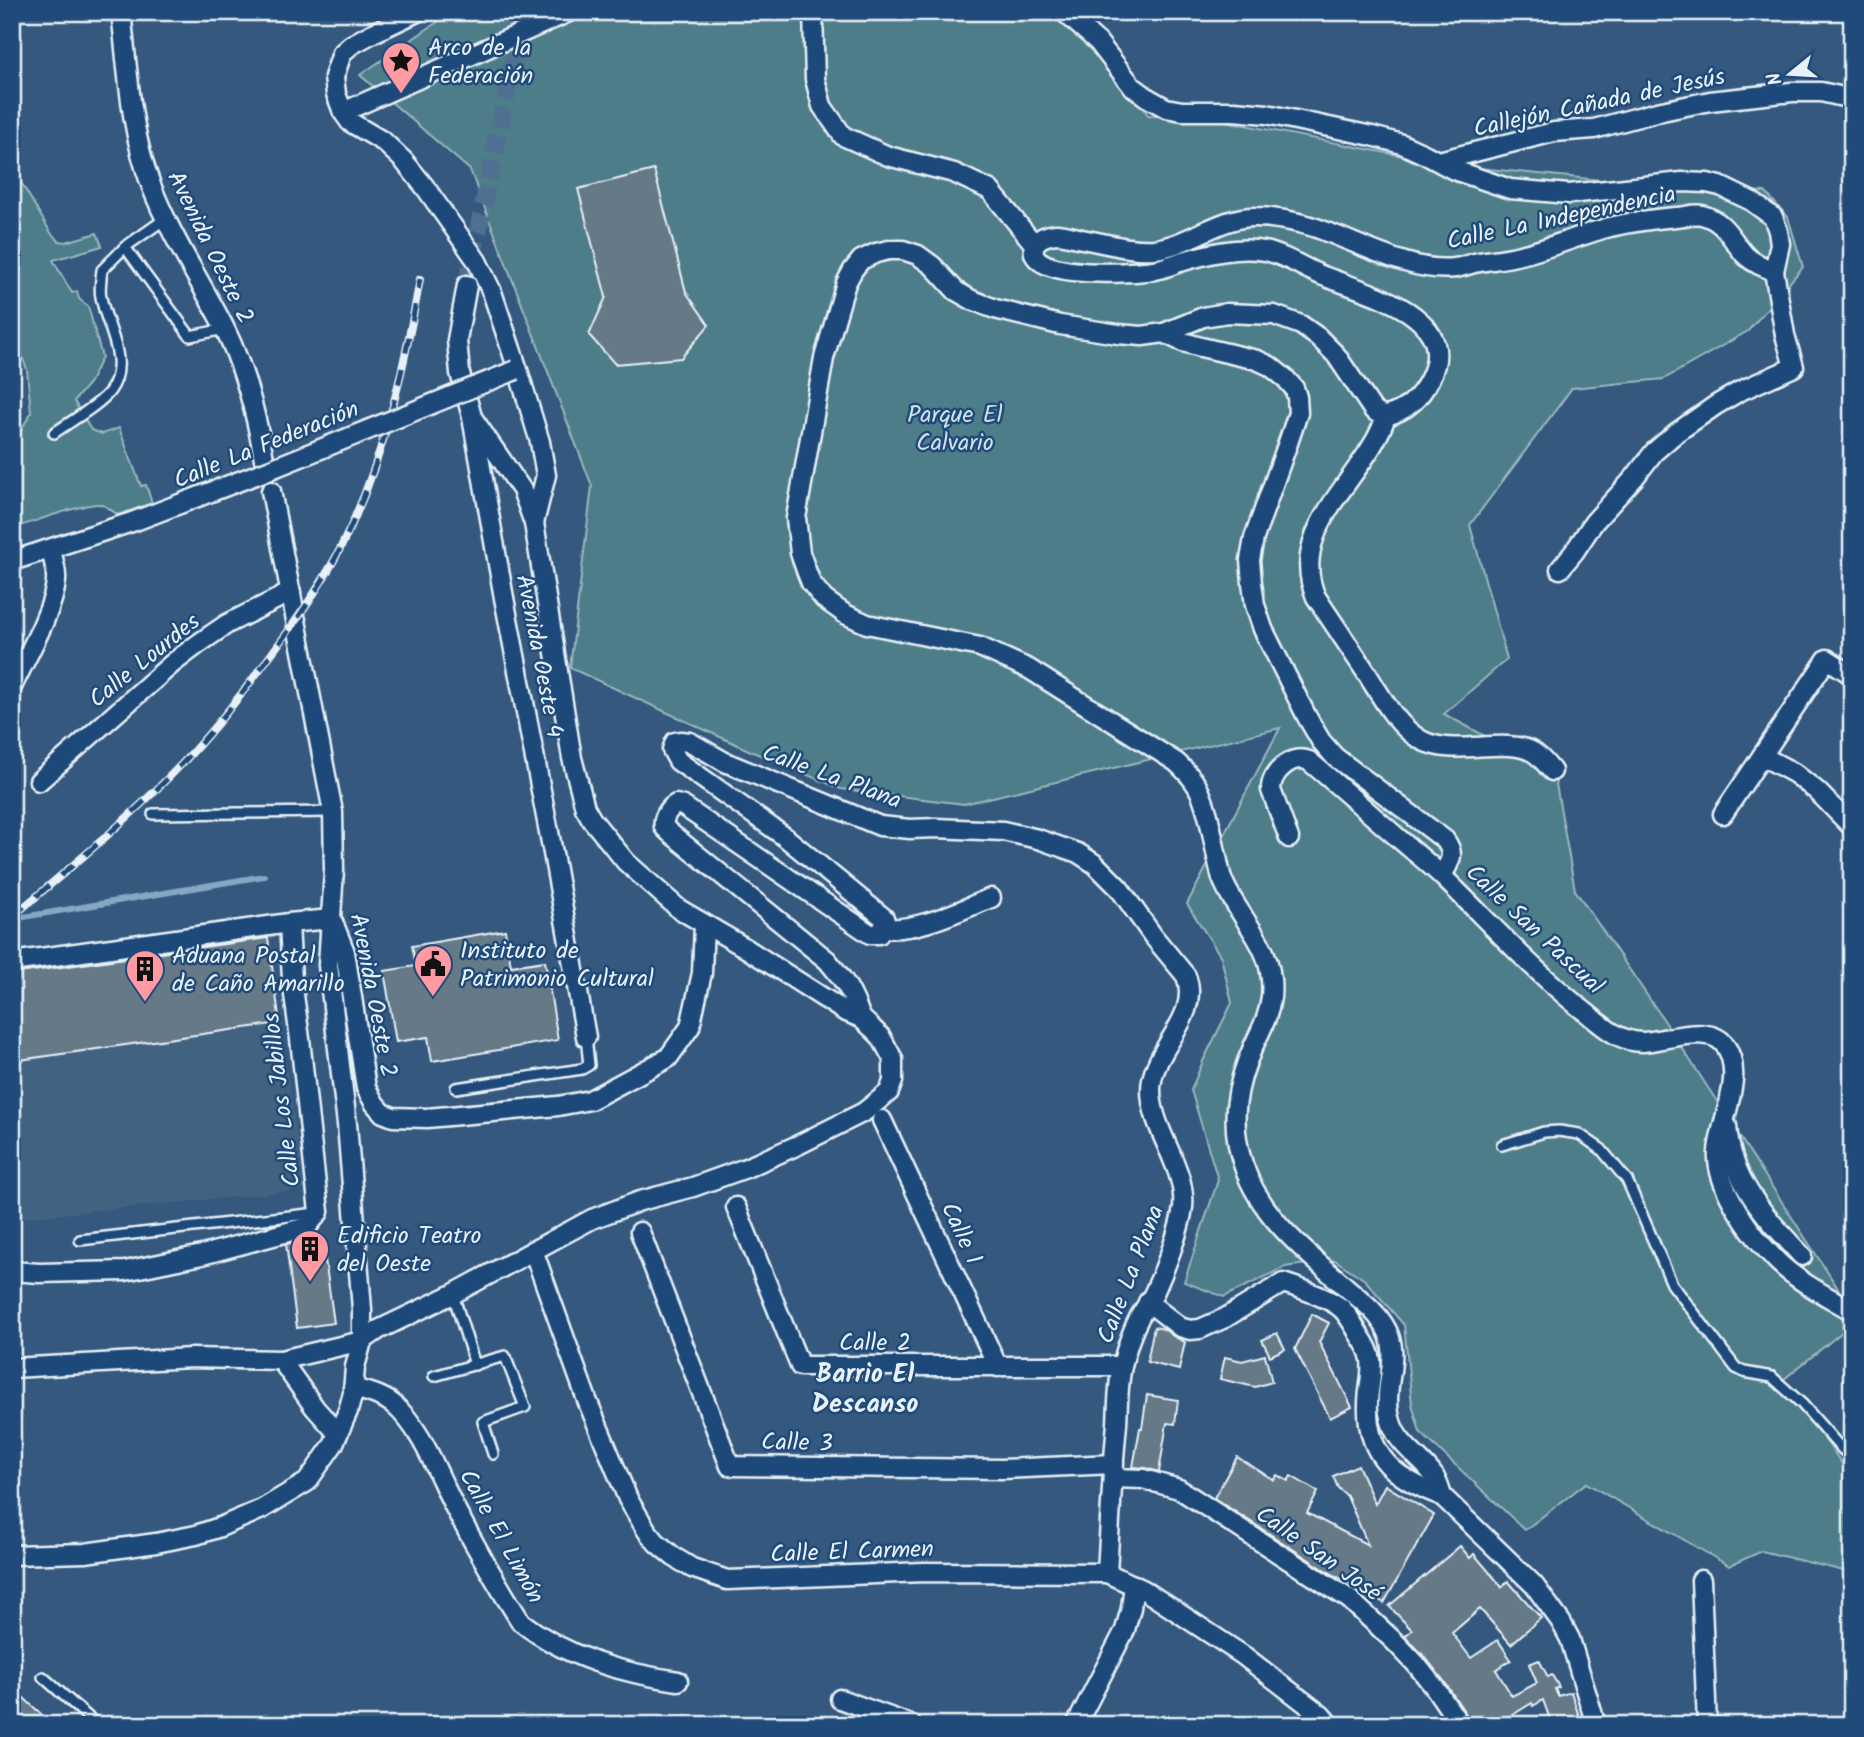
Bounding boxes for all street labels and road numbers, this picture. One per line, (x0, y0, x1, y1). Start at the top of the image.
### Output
street label: Callejón Cañada de Jesús (1470, 58, 1729, 149)
street label: Avenida Oeste 2 (156, 164, 264, 331)
street label: Calle La Independencia (1443, 175, 1679, 262)
street label: Calle La Federación (168, 390, 365, 500)
street label: Avenida Oeste 4 (504, 571, 573, 741)
street label: Calle Lourdes (80, 604, 209, 719)
street label: Calle La Plana (756, 734, 907, 821)
street label: Calle San Pascual (1456, 855, 1612, 1005)
street label: Avenida Oeste 2 (338, 910, 408, 1081)
street label: Calle Los Jabillos (252, 1010, 313, 1189)
street label: Calle 1 (929, 1196, 992, 1271)
street label: Calle La Plana (1087, 1199, 1176, 1350)
street label: Calle 2 (839, 1324, 911, 1363)
street label: Calle 3 (761, 1423, 833, 1464)
street label: Calle El Limón (448, 1462, 554, 1611)
street label: Calle San José (1247, 1496, 1391, 1613)
street label: Calle El Carmen (770, 1530, 935, 1575)

